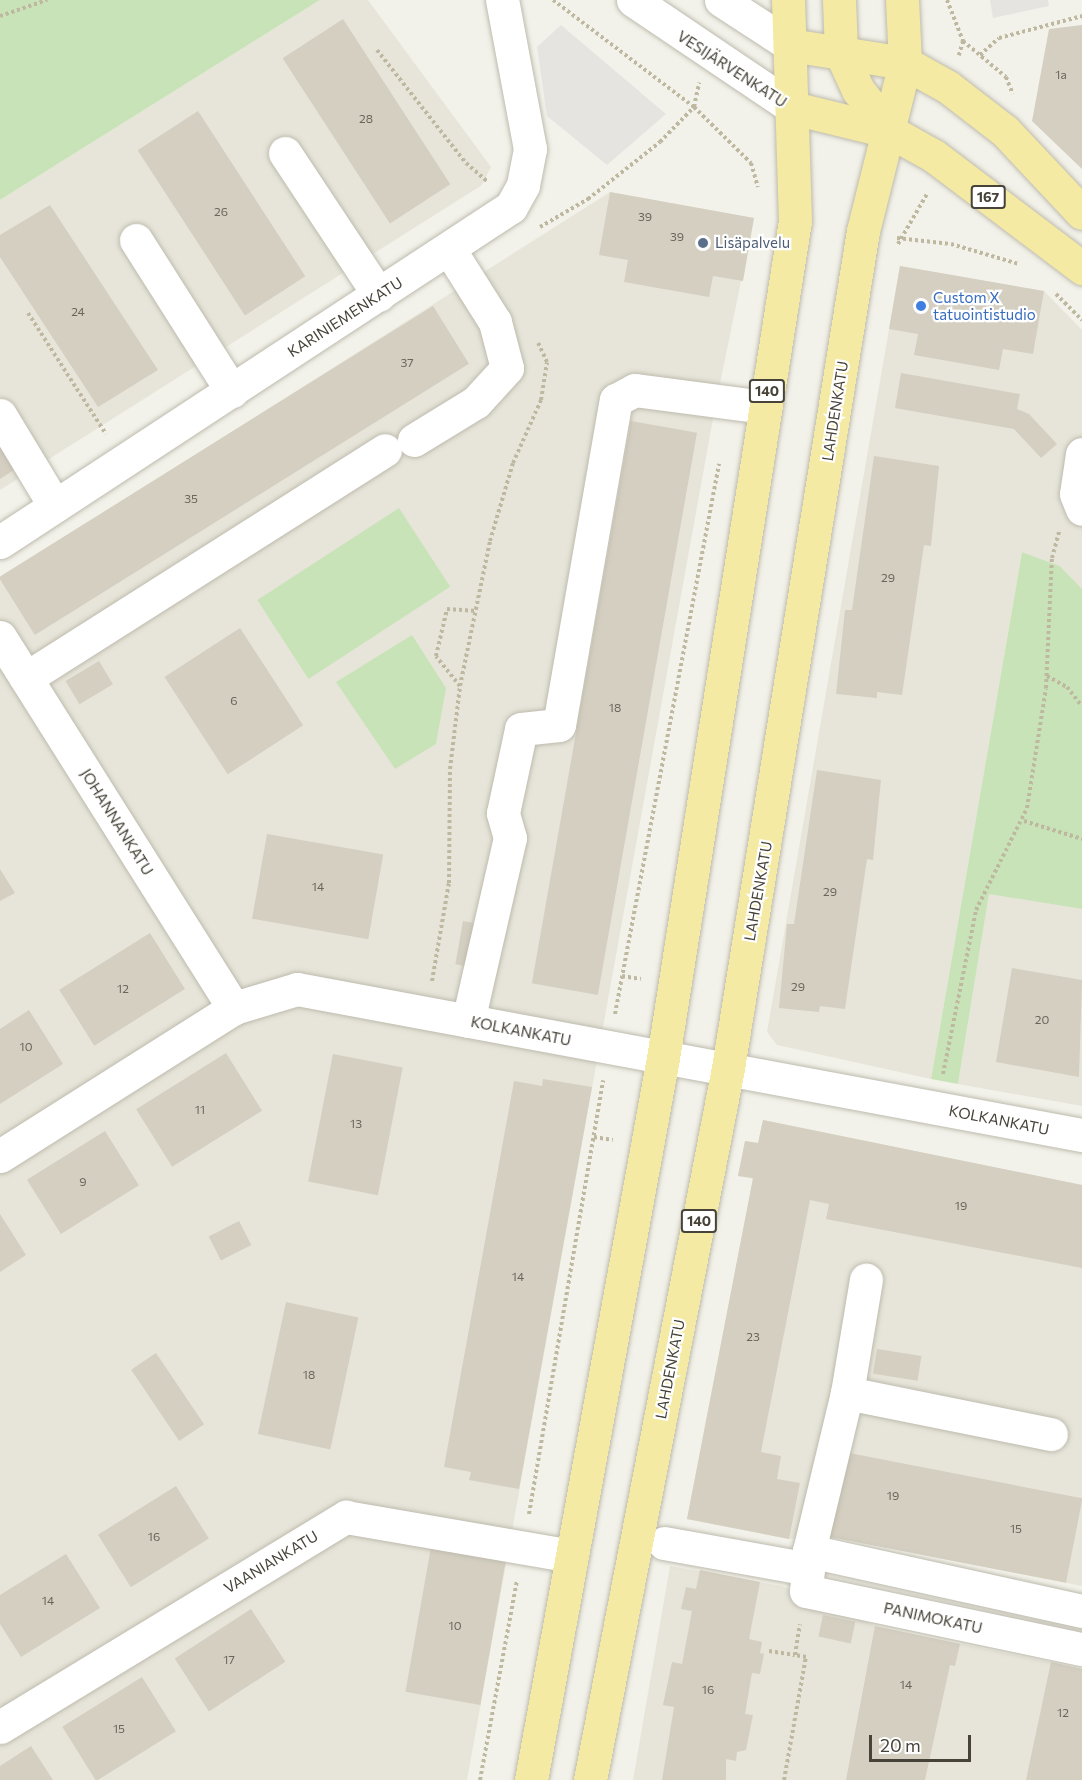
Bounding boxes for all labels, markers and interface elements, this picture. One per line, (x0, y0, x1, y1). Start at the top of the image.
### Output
street label: VESIJÄRVENKATU (674, 27, 790, 111)
house number: 1a (1055, 68, 1067, 82)
house number: 28 (359, 112, 373, 126)
road number: 167 (970, 186, 1006, 208)
house number: 26 (214, 205, 228, 219)
house number: 39 (638, 210, 652, 224)
house number: 39 (670, 230, 684, 244)
place label: Lisäpalvelu (715, 234, 790, 252)
marker: Lisäpalvelu (696, 236, 710, 250)
street label: KARINIEMENKATU (284, 273, 406, 361)
place label: Custom X tatuointistudio (933, 288, 1036, 323)
marker: Custom X tatuointistudio (914, 299, 928, 313)
house number: 24 (71, 305, 85, 319)
house number: 37 (400, 356, 414, 370)
street label: LAHDENKATU (818, 360, 852, 462)
road number: 140 (748, 380, 786, 402)
house number: 35 (184, 492, 198, 506)
house number: 29 (881, 571, 895, 585)
house number: 6 (230, 694, 238, 708)
house number: 18 (609, 701, 621, 715)
street label: JOHANNANKATU (77, 765, 157, 879)
street label: LAHDENKATU (740, 840, 776, 942)
house number: 14 (312, 880, 324, 894)
house number: 29 (823, 885, 837, 899)
house number: 29 (791, 980, 805, 994)
house number: 12 (117, 982, 129, 996)
street label: KOLKANKATU (469, 1012, 573, 1050)
house number: 20 (1035, 1013, 1049, 1027)
house number: 10 (20, 1040, 32, 1054)
street label: KOLKANKATU (947, 1101, 1051, 1139)
house number: 11 (195, 1103, 205, 1117)
house number: 13 (350, 1117, 362, 1131)
house number: 9 (79, 1175, 87, 1189)
house number: 19 (955, 1199, 967, 1213)
road number: 140 (680, 1210, 718, 1232)
house number: 14 (512, 1270, 524, 1284)
street label: LAHDENKATU (652, 1318, 688, 1420)
house number: 23 (746, 1330, 760, 1344)
house number: 18 (303, 1368, 315, 1382)
house number: 19 (887, 1489, 899, 1503)
house number: 15 (1010, 1522, 1022, 1536)
street label: VAANIANKATU (221, 1527, 321, 1597)
house number: 16 (148, 1530, 160, 1544)
house number: 14 (42, 1594, 54, 1608)
street label: PANIMOKATU (882, 1599, 984, 1637)
house number: 10 (449, 1619, 461, 1633)
house number: 17 (223, 1653, 235, 1667)
house number: 14 (900, 1678, 912, 1692)
house number: 16 (702, 1683, 714, 1697)
house number: 12 (1057, 1706, 1069, 1720)
house number: 15 (113, 1722, 125, 1736)
scale bar (872, 1723, 974, 1761)
text: 20 m (880, 1734, 921, 1756)

